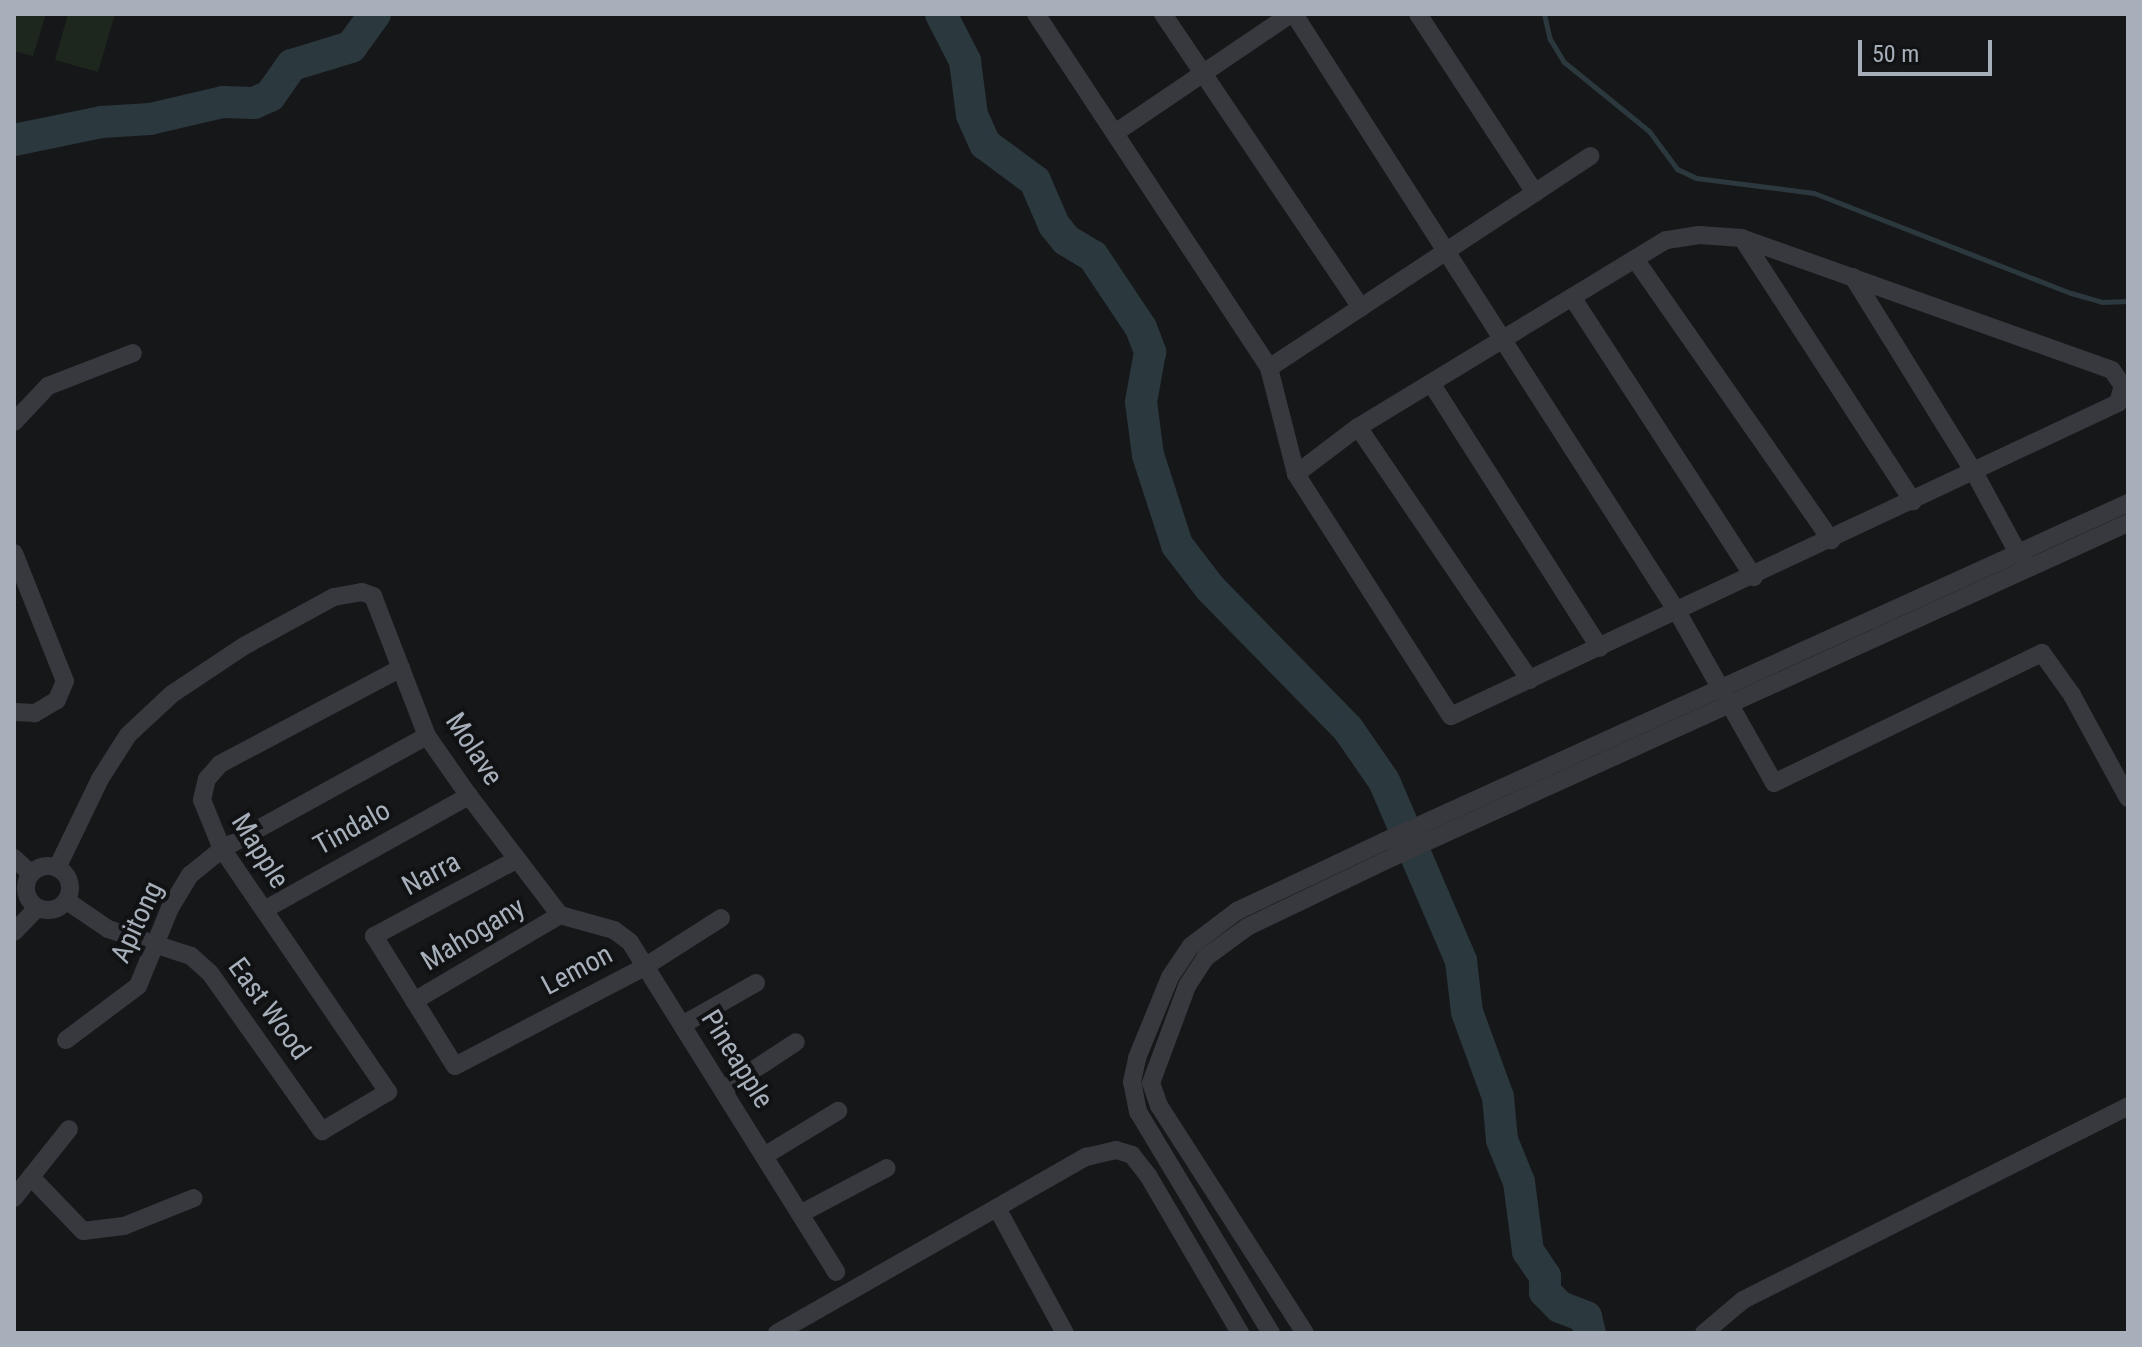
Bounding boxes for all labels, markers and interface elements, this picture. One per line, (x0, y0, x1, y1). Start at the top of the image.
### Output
scale bar (1862, 24, 1996, 74)
text: 50 m (1872, 40, 1919, 68)
street label: Molave (438, 706, 510, 792)
street label: Tindalo (308, 793, 396, 863)
street label: Mapple (224, 807, 296, 895)
street label: Narra (396, 845, 466, 903)
street label: Apitong (104, 876, 170, 968)
street label: Mahogany (415, 890, 531, 978)
street label: Lemon (536, 938, 618, 1002)
street label: East Wood (221, 952, 317, 1066)
street label: Pineapple (694, 1004, 780, 1114)

